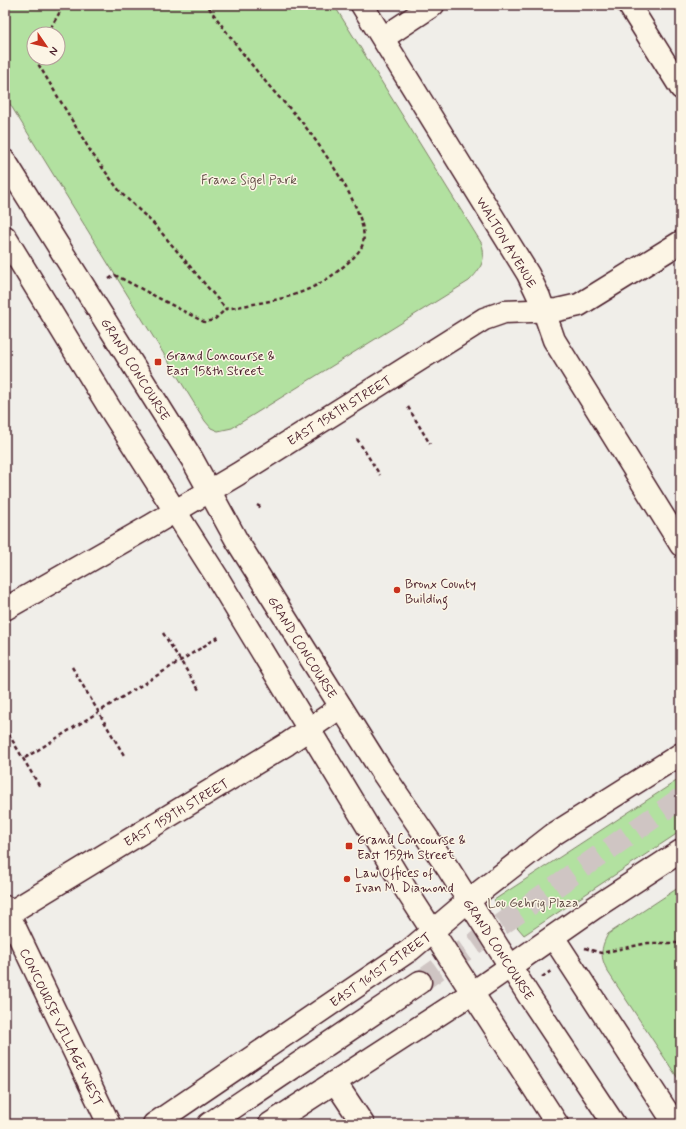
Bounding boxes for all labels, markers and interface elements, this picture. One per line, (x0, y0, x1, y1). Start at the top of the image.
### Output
north arrow (26, 26, 66, 66)
text: N (46, 44, 61, 58)
park label: Franz Sigel Park (201, 172, 297, 190)
street label: WALTON AVENUE (472, 194, 540, 292)
street label: GRAND CONCOURSE (96, 315, 173, 425)
place label: Grand Concourse & East 158th Street (166, 348, 275, 380)
marker: Grand Concourse & East 158th Street (153, 357, 163, 367)
street label: EAST 158TH STREET (285, 372, 395, 450)
place label: Bronx County Building (405, 576, 476, 610)
marker: Bronx County Building (392, 585, 402, 595)
street label: GRAND CONCOURSE (263, 593, 340, 703)
street label: EAST 159TH STREET (121, 775, 232, 851)
place label: Grand Concourse & East 159th Street (357, 832, 466, 864)
marker: Grand Concourse & East 159th Street (344, 841, 354, 851)
place label: Law Offices of Ivan M. Diamond (355, 865, 454, 897)
marker: Law Offices of Ivan M. Diamond (342, 874, 352, 884)
park label: Lou Gehrig Plaza (488, 895, 578, 912)
street label: GRAND CONCOURSE (459, 896, 537, 1004)
street label: EAST 161ST STREET (327, 929, 435, 1012)
street label: CONCOURSE VILLAGE WEST (15, 946, 106, 1109)

